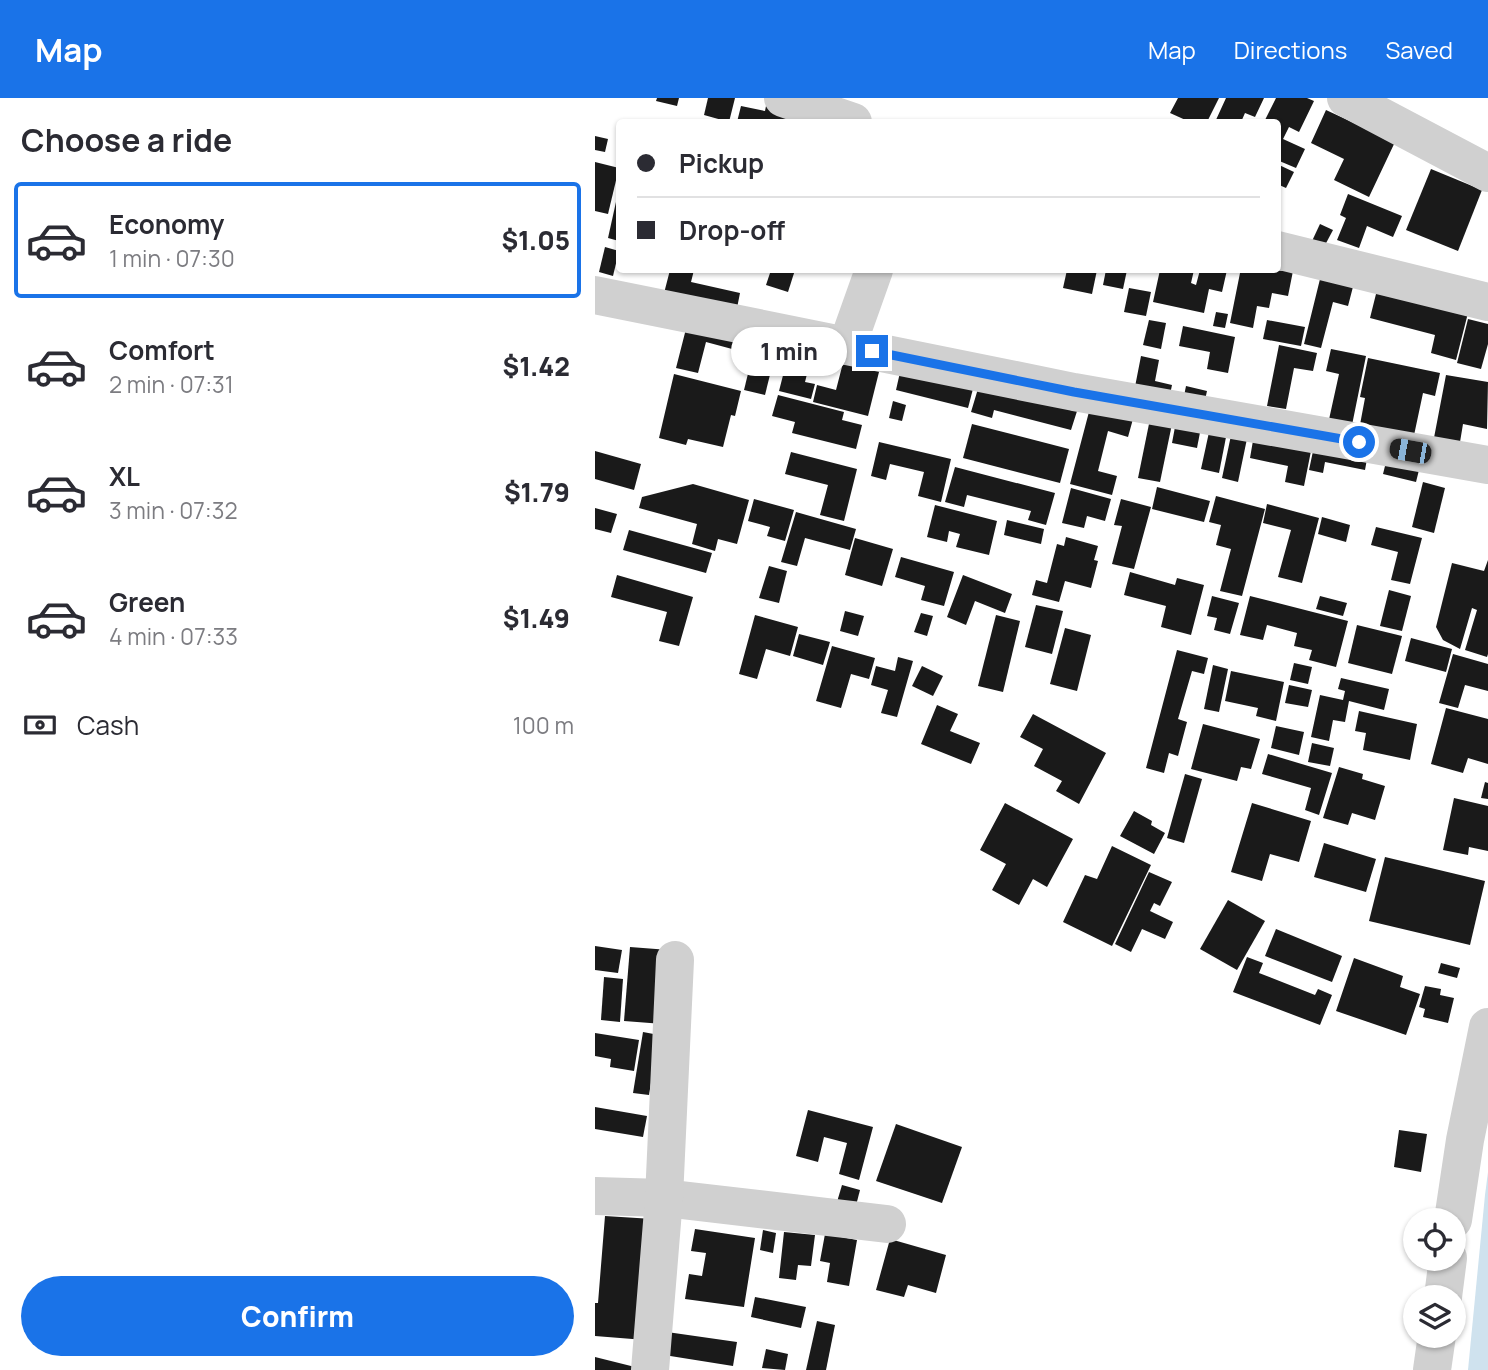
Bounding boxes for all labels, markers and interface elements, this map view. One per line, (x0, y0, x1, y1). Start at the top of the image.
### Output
text: Map (35, 27, 103, 72)
text: Map (1148, 33, 1196, 66)
text: Directions (1234, 33, 1347, 66)
text: Saved (1385, 33, 1453, 66)
text: Choose a ride (21, 118, 232, 162)
text: Pickup (679, 145, 764, 181)
text: Economy (109, 206, 224, 242)
icon: car (25, 209, 88, 272)
text: Drop-off (679, 212, 785, 248)
text: $1.05 (501, 222, 570, 258)
text: 1 min · 07:30 (109, 242, 235, 274)
callout: 1 min (732, 327, 847, 376)
text: Comfort (109, 332, 215, 368)
icon: car (25, 335, 88, 398)
text: 1 min (760, 335, 818, 367)
route end (856, 335, 888, 367)
text: $1.42 (503, 348, 570, 384)
text: 2 min · 07:31 (109, 368, 234, 400)
route start (1343, 426, 1375, 458)
car (1388, 437, 1433, 465)
text: XL (109, 458, 140, 494)
icon: car (25, 461, 88, 524)
text: $1.79 (504, 474, 570, 510)
text: 3 min · 07:32 (109, 494, 238, 526)
text: Green (109, 584, 185, 620)
icon: car (25, 587, 88, 650)
text: $1.49 (503, 600, 570, 636)
text: 4 min · 07:33 (109, 620, 238, 652)
icon: cash (21, 706, 59, 744)
text: Cash (77, 707, 139, 743)
text: 100 m (513, 709, 574, 741)
map controls (1403, 1208, 1466, 1348)
button: locate (1403, 1208, 1466, 1271)
button: Confirm (21, 1276, 574, 1356)
button: layers (1403, 1285, 1466, 1348)

